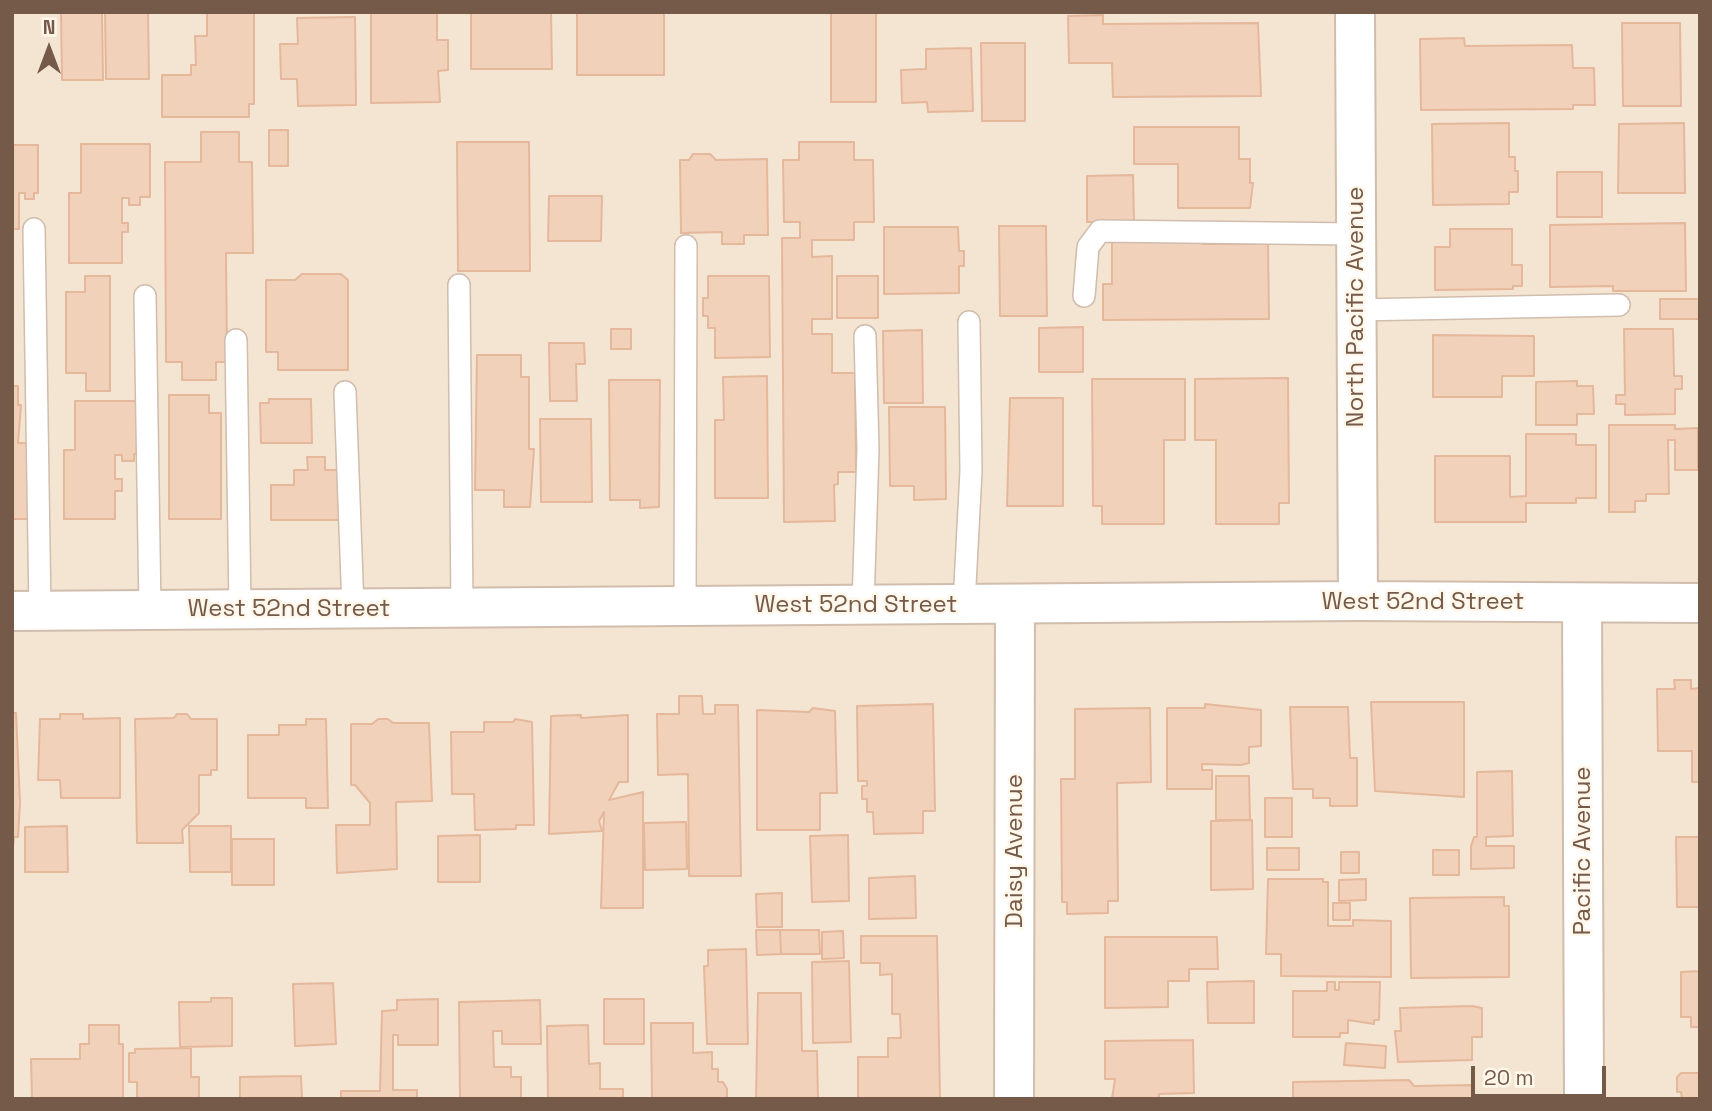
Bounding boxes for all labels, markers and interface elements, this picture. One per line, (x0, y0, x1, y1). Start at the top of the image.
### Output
north arrow (14, 14, 84, 84)
text: N (43, 15, 55, 40)
street label: North Pacific Avenue (1342, 187, 1370, 427)
street label: West 52nd Street (1322, 588, 1524, 616)
street label: West 52nd Street (755, 591, 957, 619)
street label: West 52nd Street (188, 595, 390, 623)
street label: Pacific Avenue (1569, 766, 1597, 936)
street label: Daisy Avenue (1001, 774, 1029, 928)
scale bar (1474, 1052, 1609, 1096)
text: 20 m (1484, 1064, 1534, 1091)

